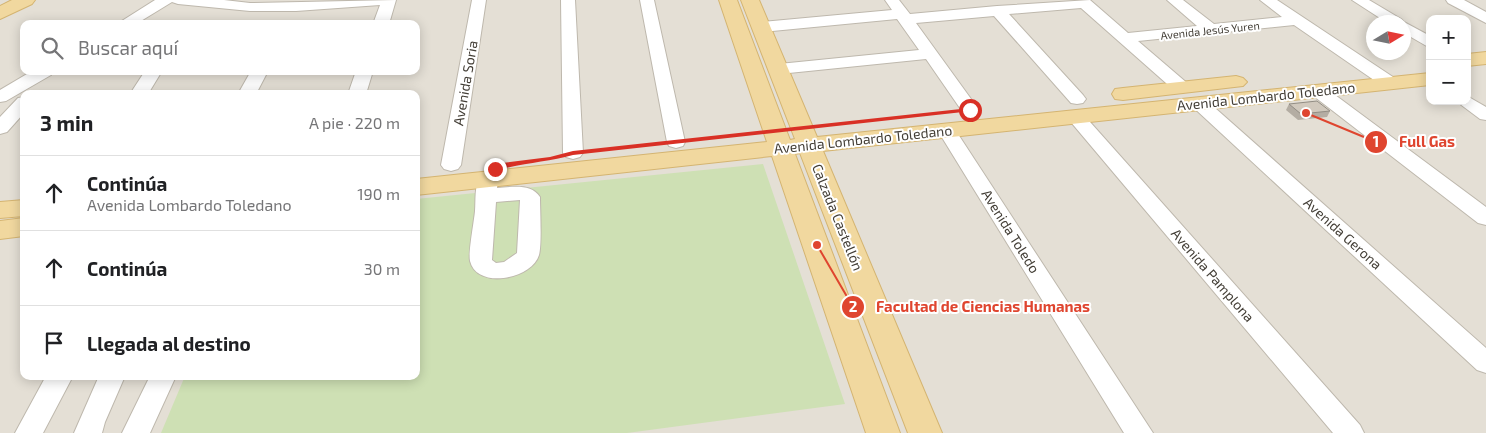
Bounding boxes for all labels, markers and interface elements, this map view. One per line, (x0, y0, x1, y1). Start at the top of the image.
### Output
north arrow (1366, 15, 1411, 60)
map controls (1426, 15, 1471, 105)
button: + (1426, 15, 1471, 60)
street label: Avenida Jesús Yuren (1160, 18, 1260, 42)
search box (20, 20, 420, 75)
icon: search (38, 34, 66, 62)
text: Buscar aquí (78, 36, 178, 59)
street label: Avenida Soria (449, 39, 481, 127)
button: − (1426, 60, 1471, 105)
street label: Avenida Lombardo Toledano (1176, 78, 1356, 114)
route start (959, 99, 982, 122)
text: 3 min (40, 110, 93, 135)
text: A pie · 220 m (309, 113, 400, 132)
street label: Avenida Lombardo Toledano (773, 121, 953, 157)
callout: Full Gas (1364, 127, 1465, 157)
text: 1 (1373, 132, 1379, 150)
text: Full Gas (1399, 132, 1455, 150)
route end (484, 158, 507, 181)
street label: Calzada Castellón (809, 161, 867, 273)
text: Continúa (87, 172, 167, 195)
icon: ahead (40, 179, 68, 207)
text: 190 m (357, 184, 400, 203)
street label: Avenida Toledo (978, 186, 1044, 276)
street label: Avenida Gerona (1300, 193, 1386, 273)
text: Avenida Lombardo Toledano (87, 195, 292, 214)
street label: Avenida Pamplona (1168, 225, 1258, 325)
icon: ahead (40, 254, 68, 282)
text: Continúa (87, 257, 167, 280)
text: 30 m (364, 259, 400, 278)
callout: Facultad de Ciencias Humanas (841, 292, 1100, 322)
text: 2 (849, 297, 858, 315)
text: Facultad de Ciencias Humanas (876, 297, 1090, 315)
icon: arrive (40, 329, 68, 357)
text: Llegada al destino (87, 332, 251, 355)

